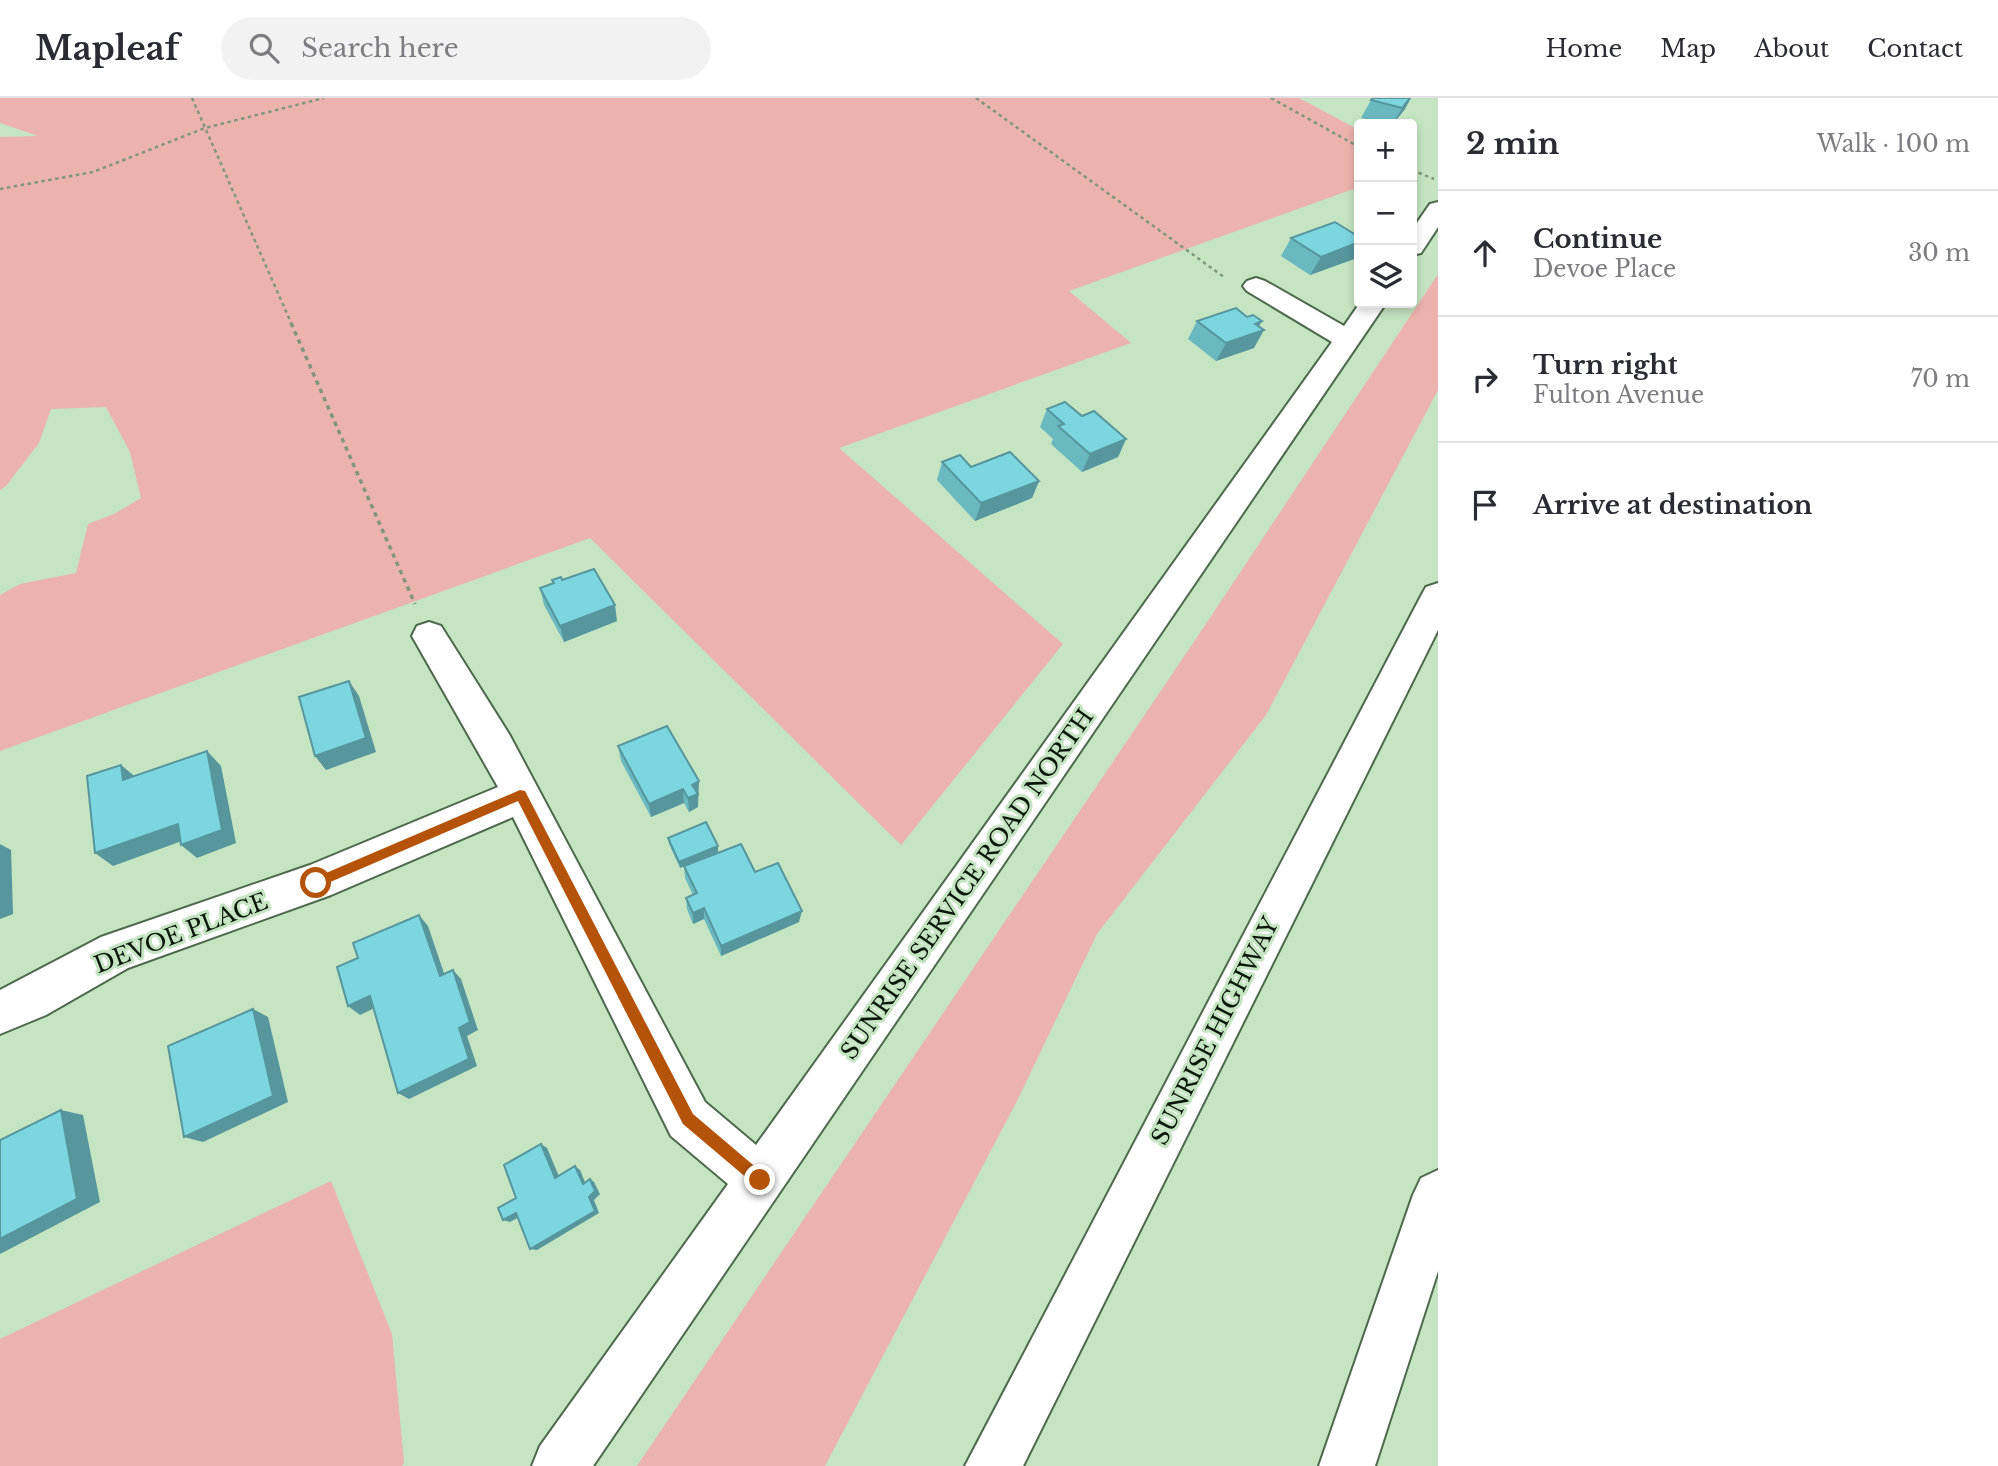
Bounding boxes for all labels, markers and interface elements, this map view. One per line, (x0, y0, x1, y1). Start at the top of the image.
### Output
search box (221, 17, 711, 80)
text: Mapleaf (35, 28, 179, 69)
icon: search (245, 29, 283, 67)
text: Search here (301, 32, 459, 64)
text: Home (1546, 34, 1622, 63)
text: Map (1660, 34, 1716, 63)
text: About (1754, 34, 1829, 63)
text: Contact (1867, 34, 1963, 63)
map controls (1354, 119, 1417, 308)
button: + (1354, 119, 1417, 182)
text: 2 min (1466, 125, 1559, 162)
text: Walk · 100 m (1817, 130, 1970, 158)
button: − (1354, 182, 1417, 245)
text: Continue (1533, 223, 1662, 255)
icon: ahead (1466, 234, 1504, 272)
text: 30 m (1908, 239, 1970, 267)
button: layers (1354, 245, 1417, 308)
text: Devoe Place (1533, 255, 1676, 283)
text: Turn right (1533, 349, 1678, 381)
icon: right (1466, 360, 1504, 398)
text: 70 m (1911, 365, 1970, 393)
text: Fulton Avenue (1533, 381, 1704, 409)
icon: arrive (1466, 486, 1504, 524)
text: Arrive at destination (1533, 489, 1813, 521)
street label: SUNRISE SERVICE ROAD NORTH (835, 703, 1099, 1065)
route start (300, 867, 331, 898)
street label: DEVOE PLACE (90, 887, 272, 979)
street label: SUNRISE HIGHWAY (1145, 913, 1285, 1149)
route end (744, 1164, 775, 1195)

